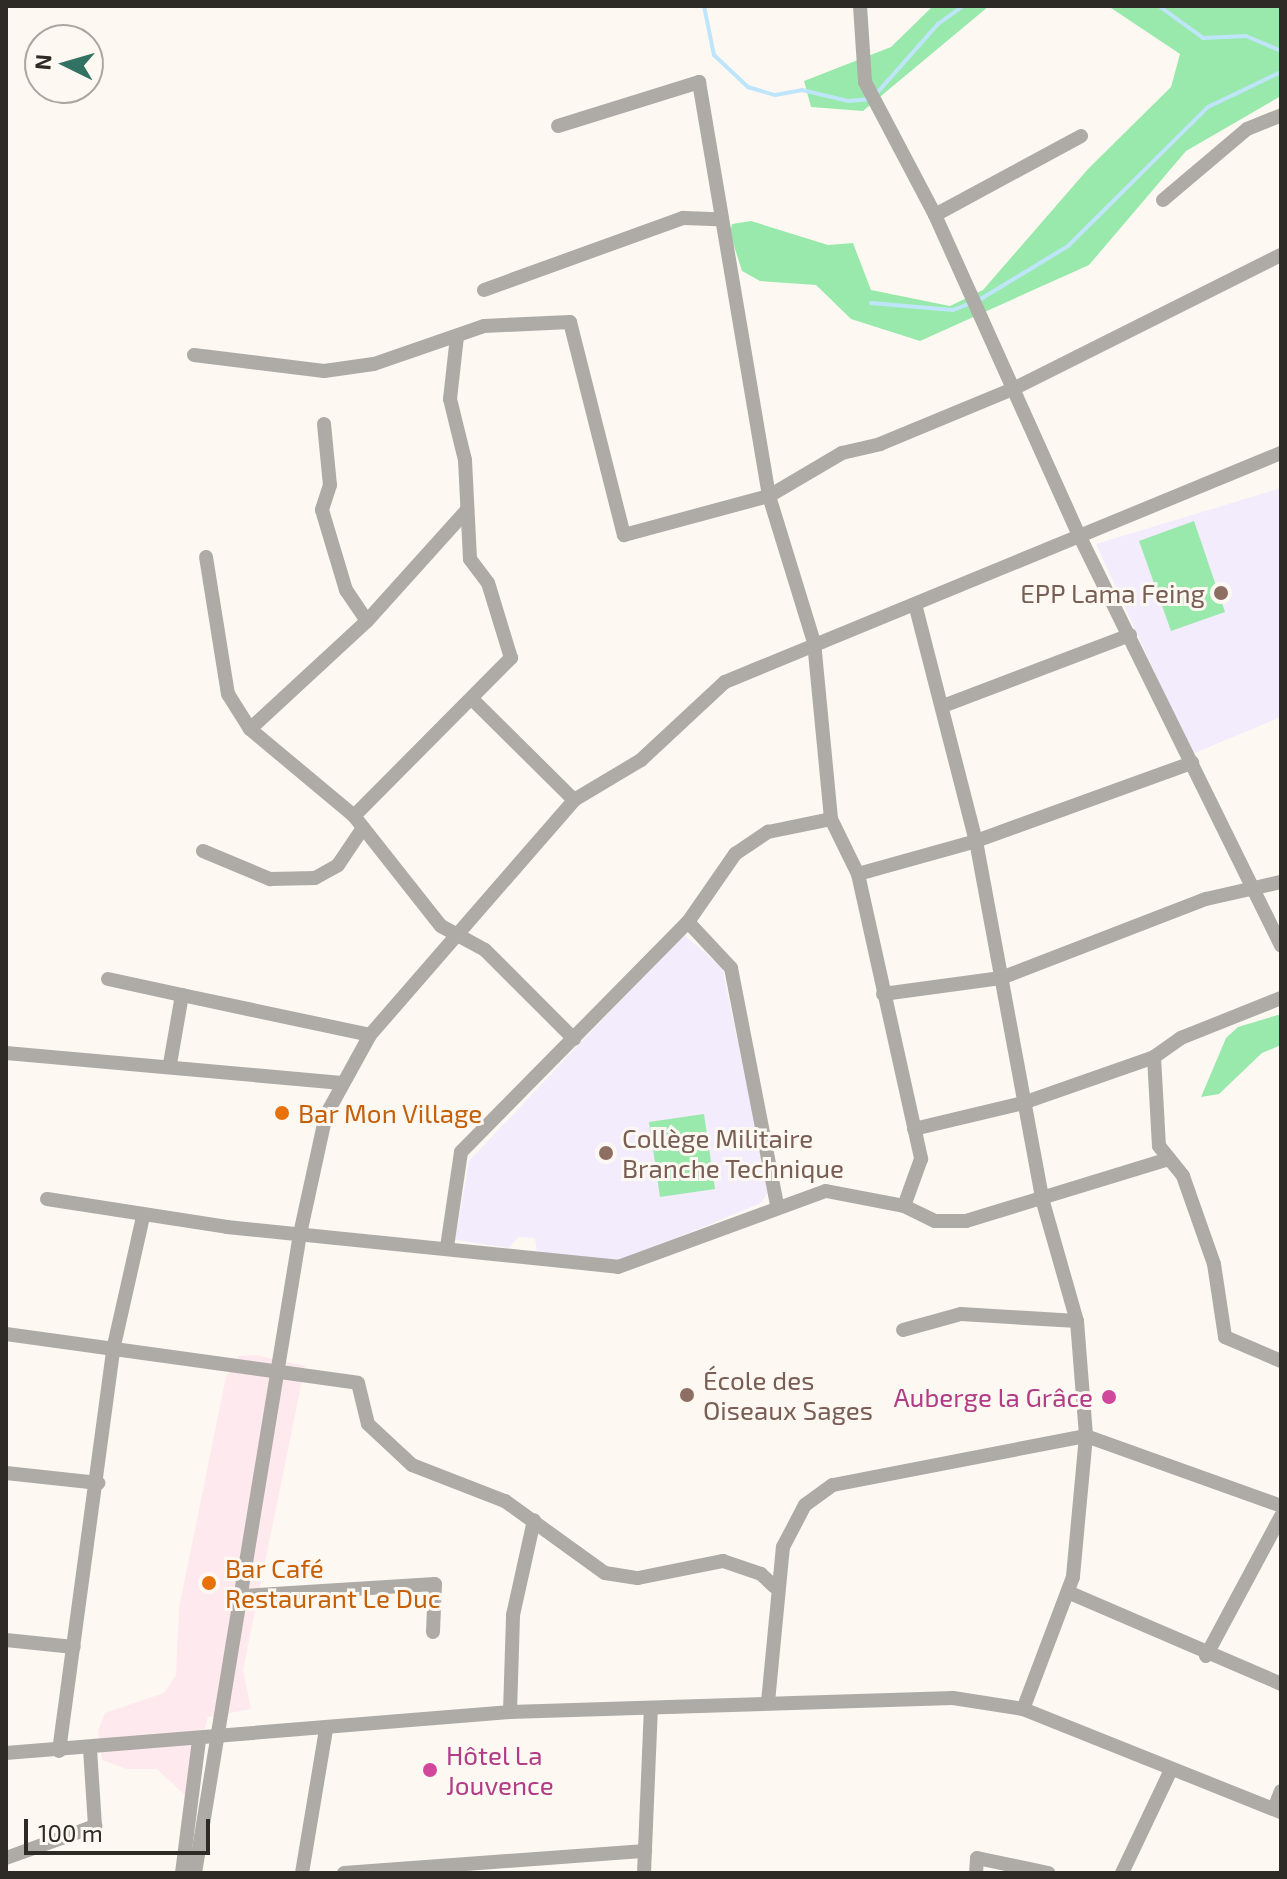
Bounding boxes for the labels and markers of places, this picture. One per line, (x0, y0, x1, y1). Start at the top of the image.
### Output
place label: EPP Lama Feing (1020, 577, 1205, 609)
marker: EPP Lama Feing (1212, 584, 1230, 602)
place label: Bar Mon Village (298, 1097, 483, 1129)
marker: Bar Mon Village (273, 1104, 291, 1122)
place label: Collège Militaire Branche Technique (622, 1122, 845, 1184)
marker: Collège Militaire Branche Technique (597, 1144, 615, 1162)
place label: École des Oiseaux Sages (703, 1364, 873, 1426)
place label: Auberge la Grâce (893, 1381, 1093, 1413)
marker: École des Oiseaux Sages (678, 1386, 696, 1404)
marker: Auberge la Grâce (1100, 1388, 1118, 1406)
place label: Bar Café Restaurant Le Duc (225, 1552, 440, 1614)
marker: Bar Café Restaurant Le Duc (200, 1574, 218, 1592)
place label: Hôtel La Jouvence (446, 1739, 554, 1800)
marker: Hôtel La Jouvence (421, 1761, 439, 1779)

